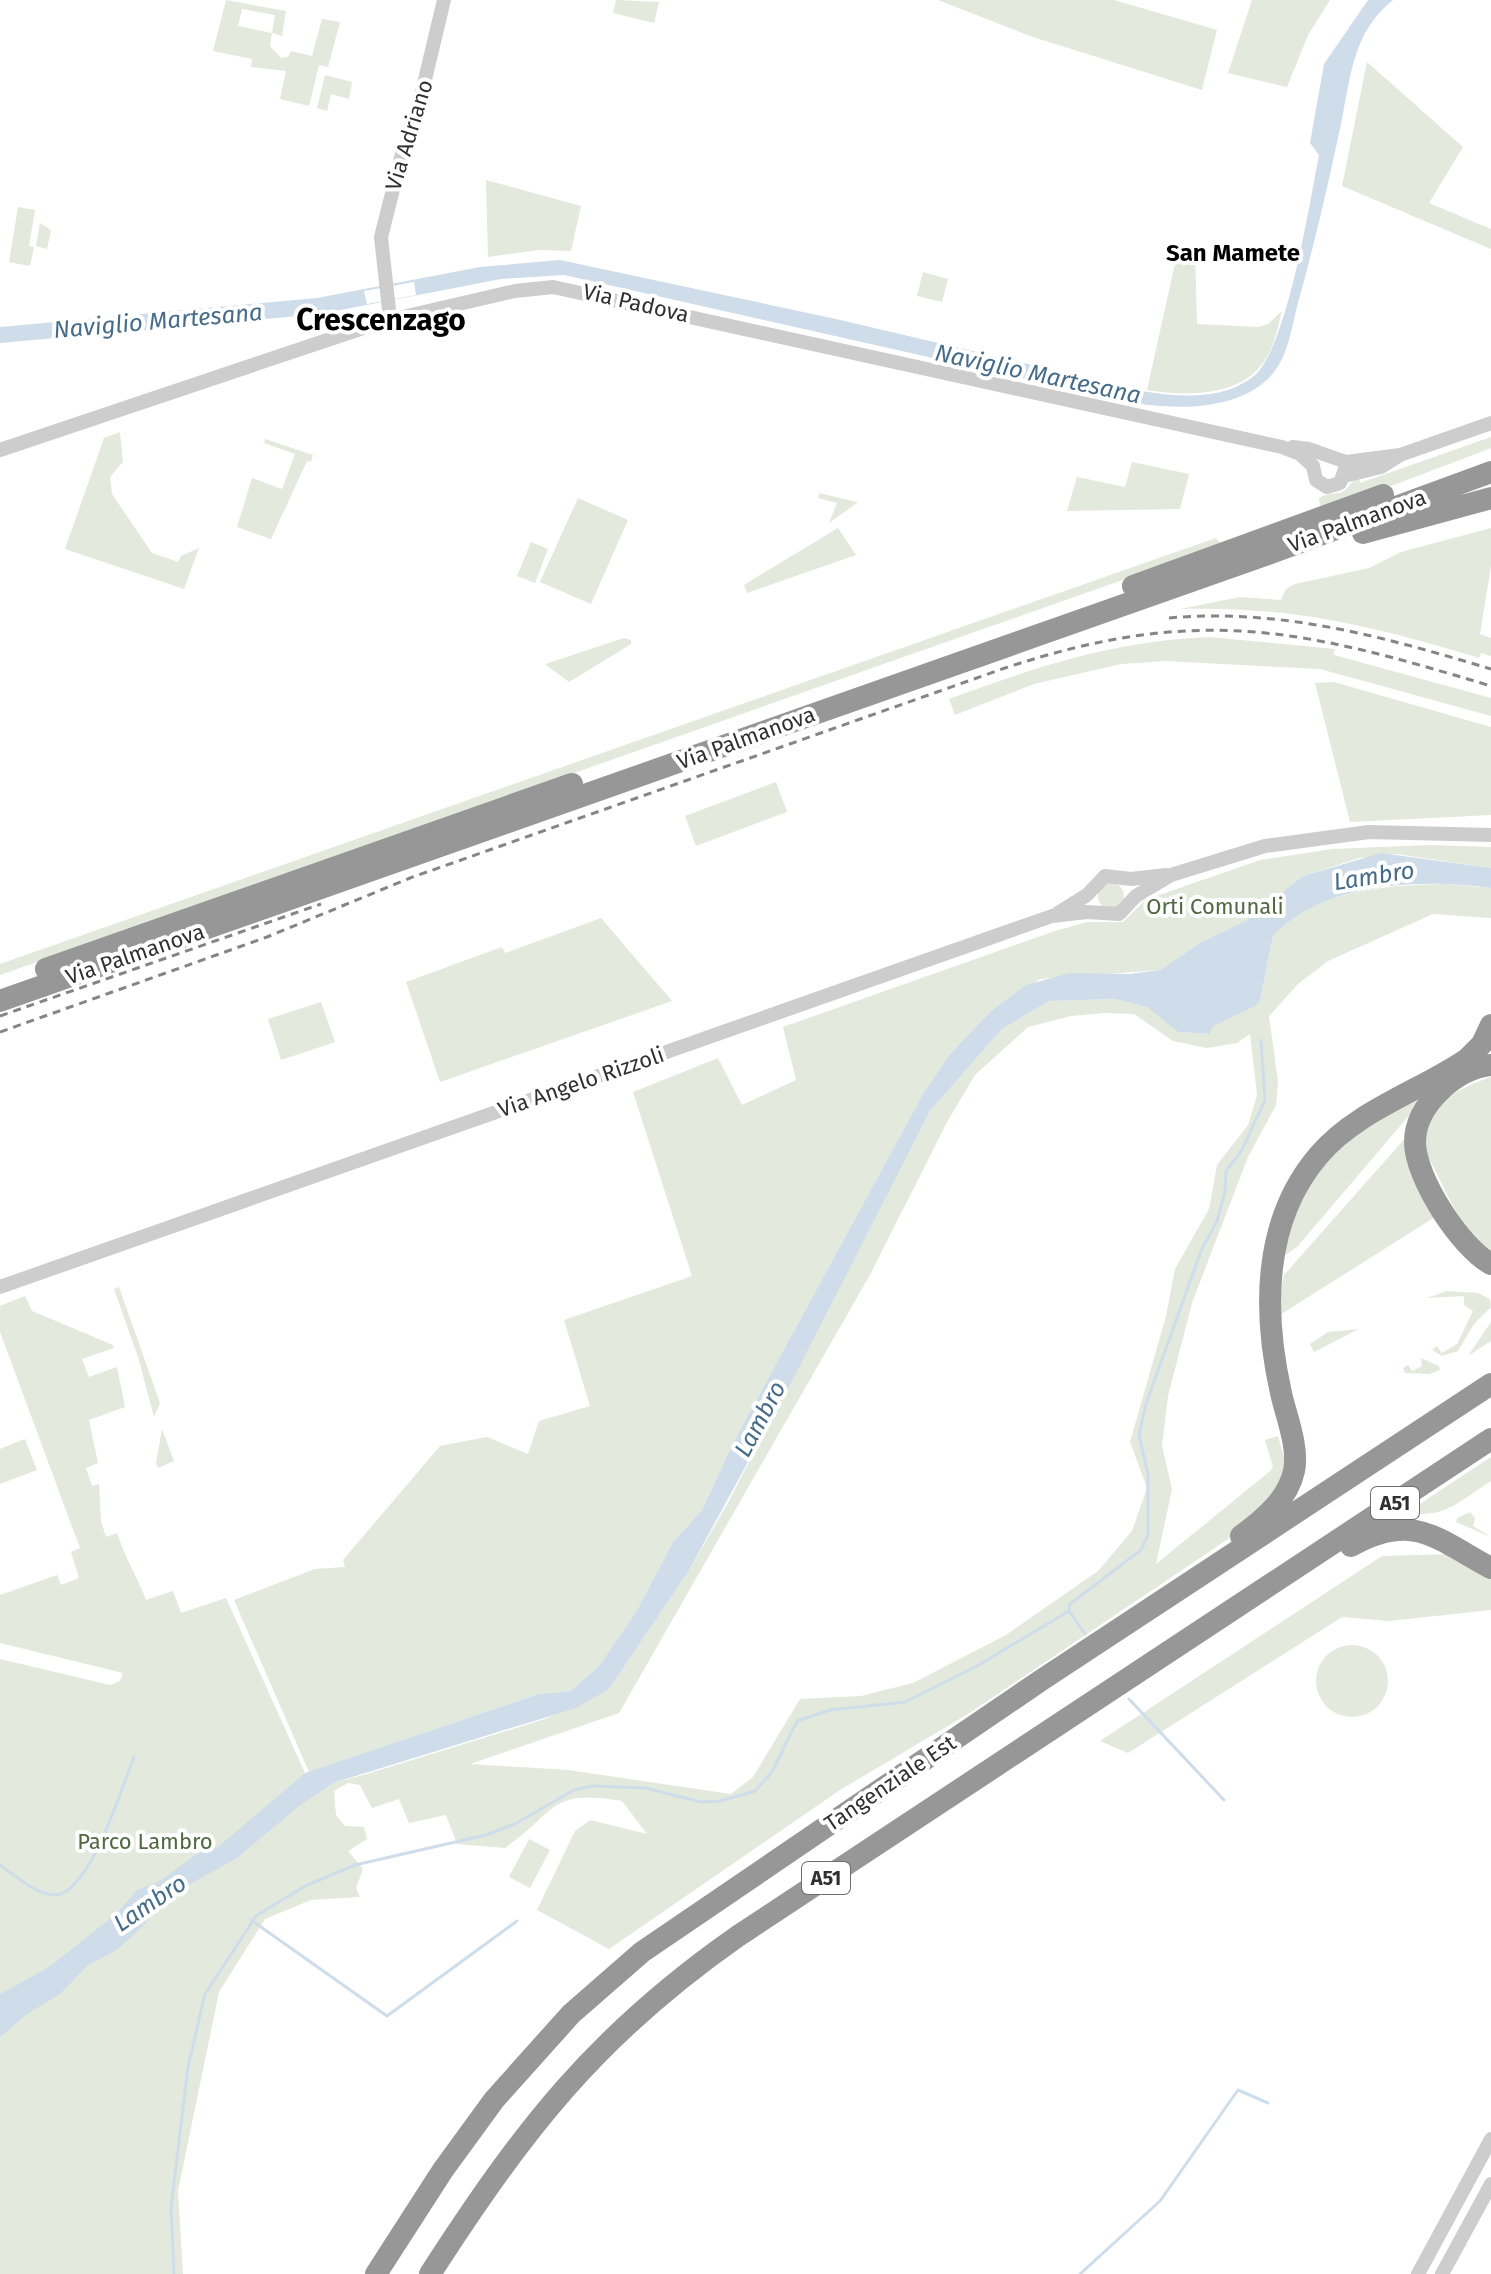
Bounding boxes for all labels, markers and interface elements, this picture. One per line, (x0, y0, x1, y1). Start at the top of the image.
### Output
street label: Via Adriano (379, 76, 439, 194)
district label: San Mamete (1166, 239, 1300, 267)
street label: Via Padova (580, 278, 692, 328)
water label: Naviglio Martesana (52, 298, 264, 344)
district label: Crescenzago (296, 302, 466, 338)
water label: Naviglio Martesana (932, 338, 1144, 410)
street label: Via Palmanova (1284, 484, 1430, 558)
street label: Via Palmanova (673, 701, 819, 775)
water label: Lambro (1332, 856, 1416, 896)
park label: Orti Comunali (1146, 893, 1284, 920)
street label: Via Palmanova (62, 918, 208, 990)
street label: Via Angelo Rizzoli (494, 1041, 668, 1123)
water label: Lambro (729, 1376, 791, 1462)
road number: A51 (1371, 1487, 1419, 1519)
street label: Tangenziale Est (819, 1729, 961, 1837)
park label: Parco Lambro (77, 1828, 213, 1855)
road number: A51 (802, 1862, 850, 1894)
water label: Lambro (108, 1869, 192, 1937)

